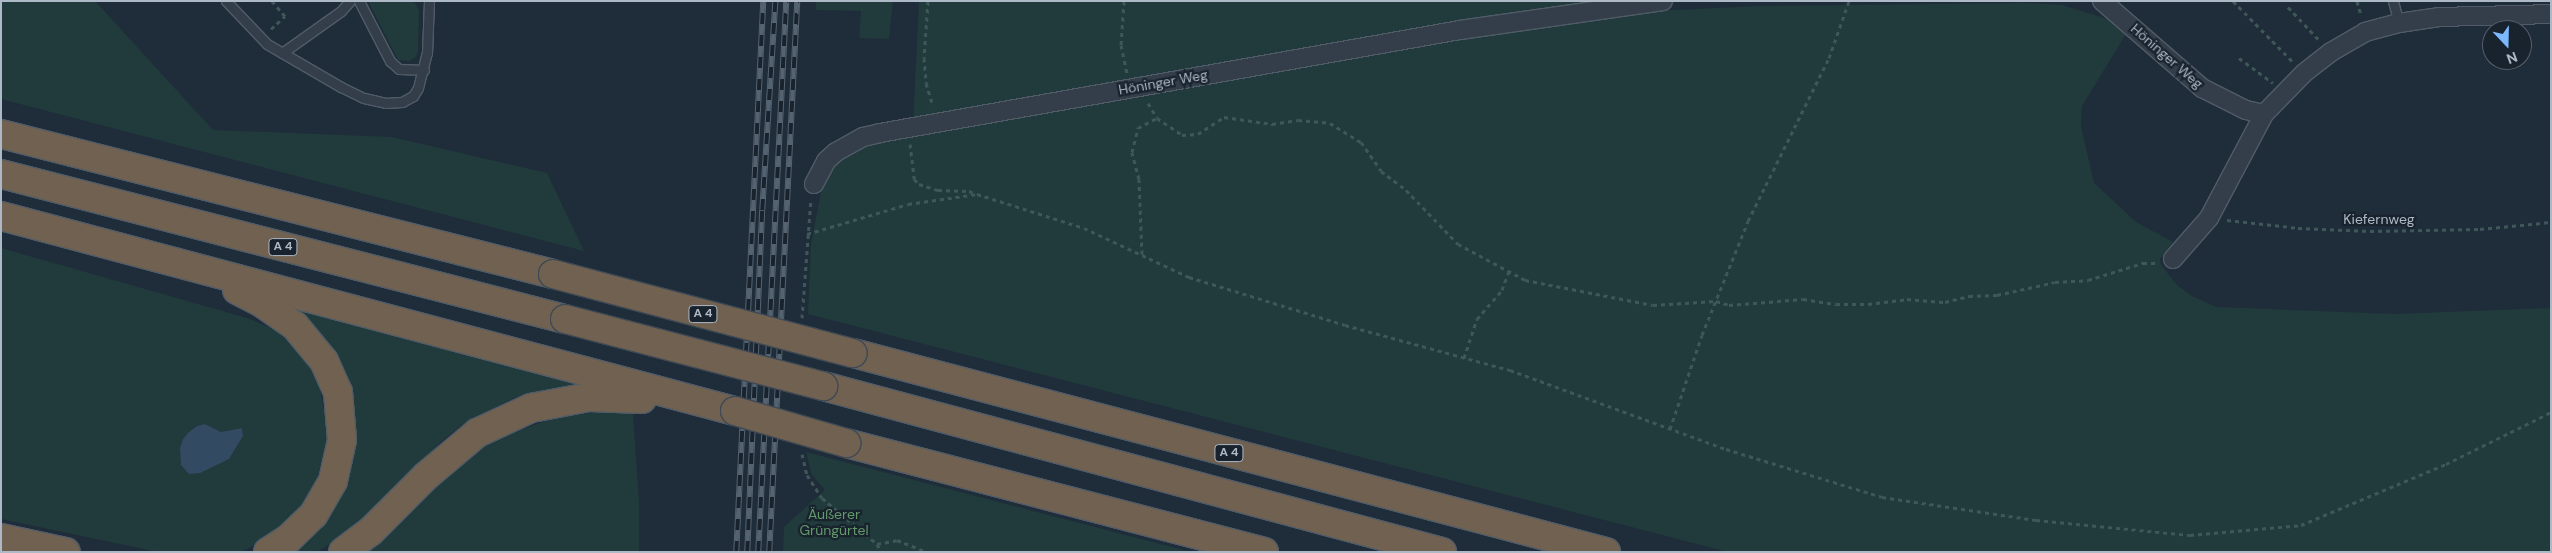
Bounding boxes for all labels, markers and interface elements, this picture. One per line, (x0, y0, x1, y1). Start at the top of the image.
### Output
street label: Höninger Weg (2127, 20, 2207, 92)
north arrow (2482, 20, 2532, 70)
text: N (2504, 48, 2520, 68)
street label: Höninger Weg (1117, 66, 1209, 98)
street label: Kiefernweg (2343, 211, 2415, 227)
road number: A 4 (268, 238, 298, 256)
road number: A 4 (688, 304, 718, 324)
road number: A 4 (1214, 443, 1244, 462)
park label: Äußerer Grüngürtel (799, 506, 869, 538)

